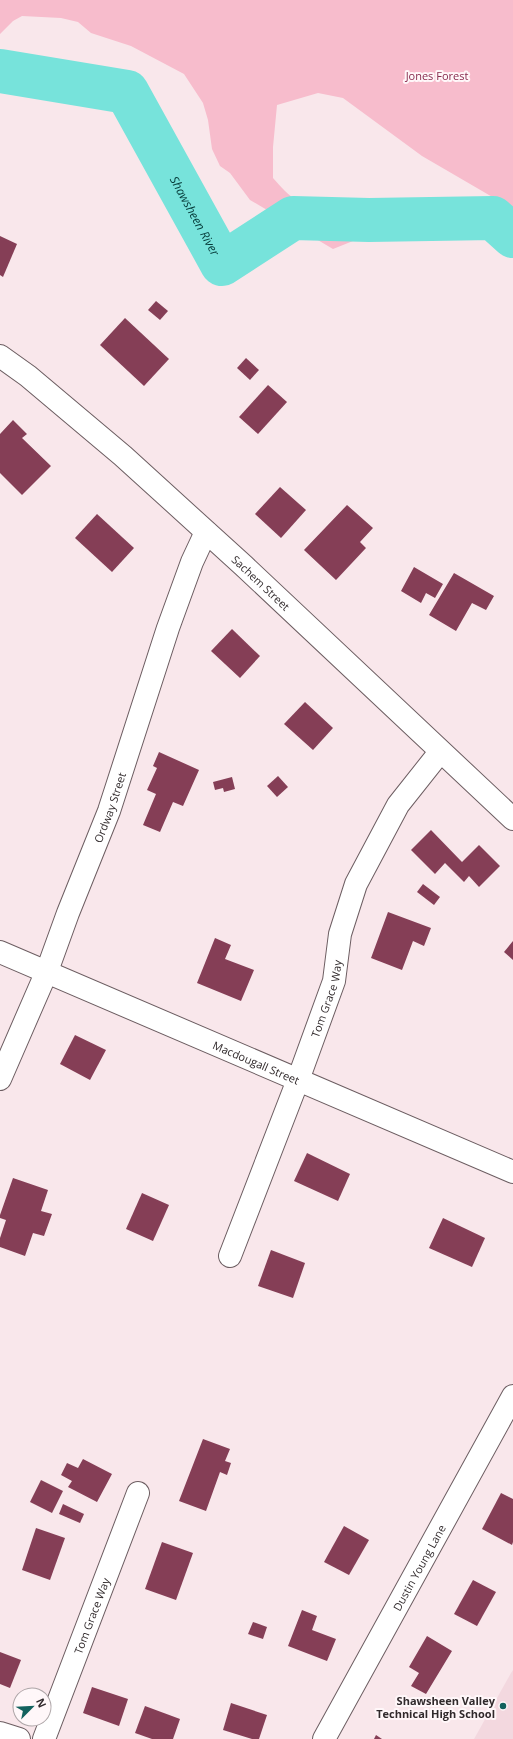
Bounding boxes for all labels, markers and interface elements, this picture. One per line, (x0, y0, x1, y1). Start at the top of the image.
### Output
park label: Jones Forest (405, 68, 468, 83)
water label: Shawsheen River (166, 173, 225, 260)
street label: Sachem Street (229, 552, 294, 613)
street label: Ordway Street (90, 770, 129, 845)
street label: Tom Grace Way (307, 959, 344, 1039)
street label: Macdougall Street (211, 1037, 302, 1087)
street label: Dustin Young Lane (389, 1522, 448, 1613)
street label: Tom Grace Way (70, 1575, 113, 1656)
north arrow (12, 1687, 52, 1727)
place label: Shawsheen Valley Technical High School (376, 1693, 496, 1721)
text: N (33, 1696, 50, 1710)
marker: Shawsheen Valley Technical High School (498, 1701, 508, 1711)

